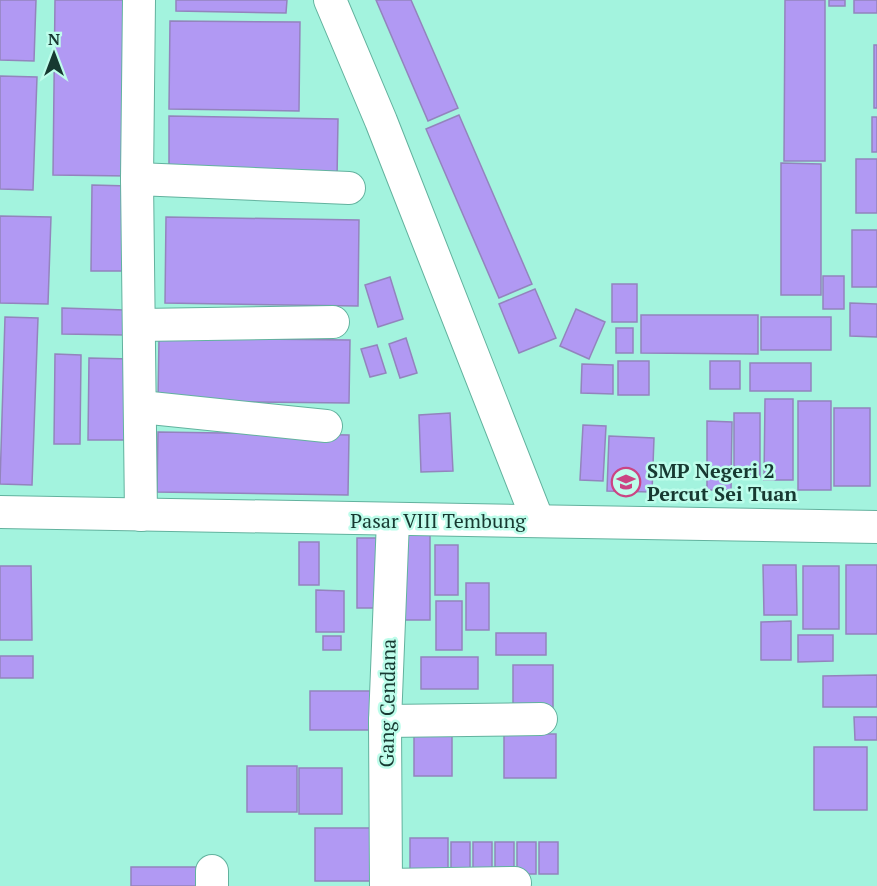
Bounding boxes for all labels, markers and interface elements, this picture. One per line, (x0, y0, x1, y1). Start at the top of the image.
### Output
north arrow (24, 24, 84, 84)
text: N (48, 28, 60, 50)
place label: SMP Negeri 2 Percut Sei Tuan (647, 457, 797, 507)
school or university icon: SMP Negeri 2 Percut Sei Tuan (610, 466, 642, 498)
street label: Pasar VIII Tembung (350, 507, 526, 534)
street label: Gang Cendana (372, 638, 402, 768)

